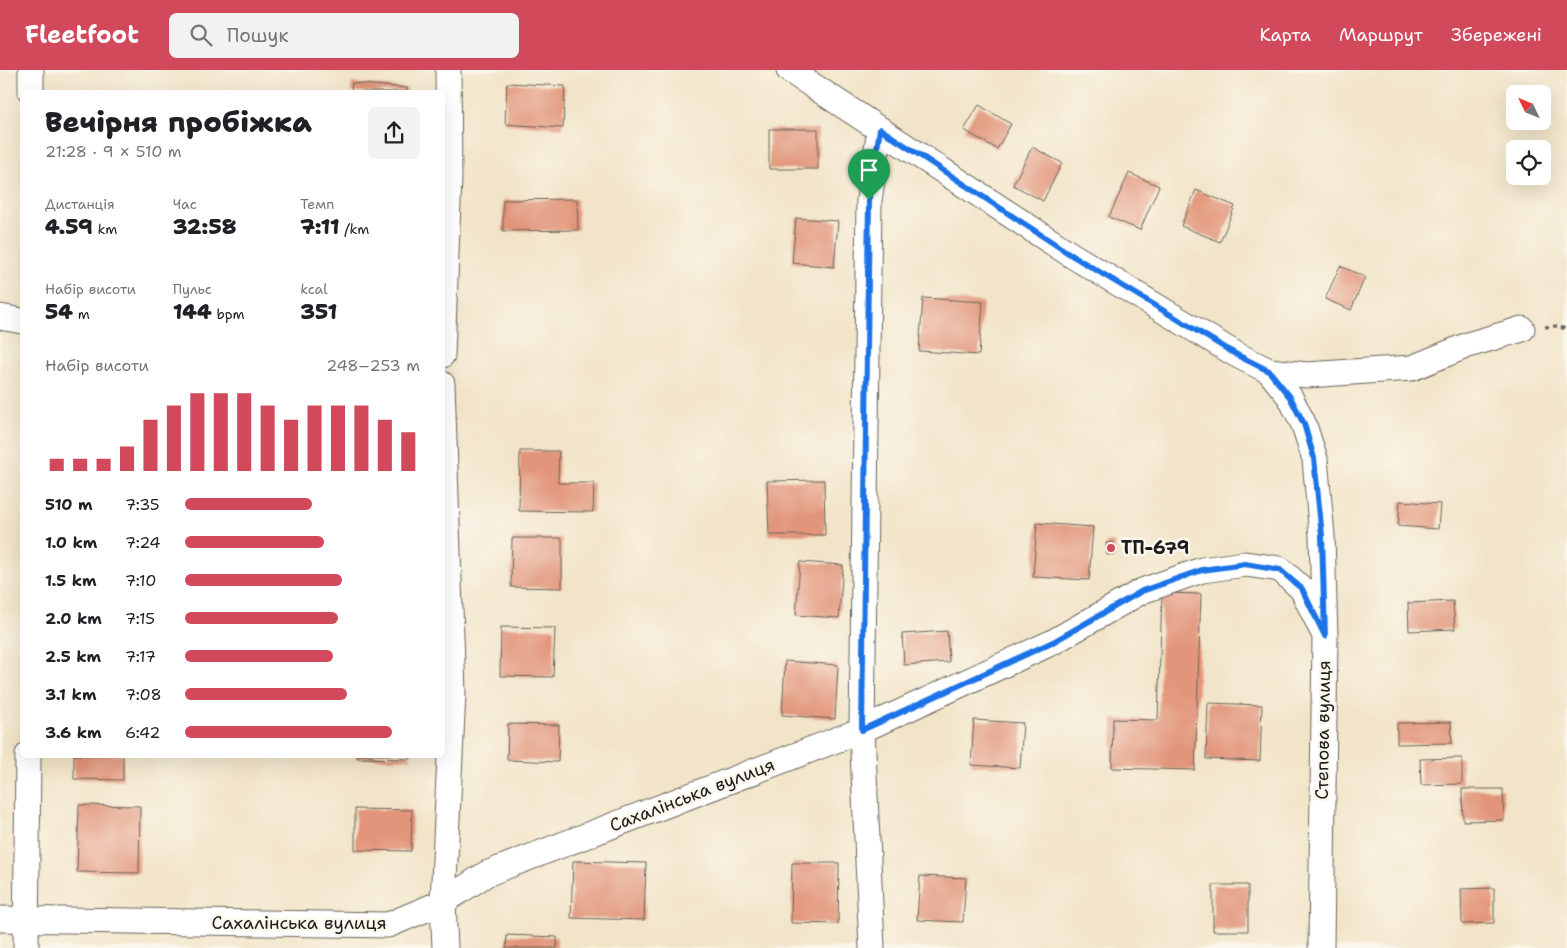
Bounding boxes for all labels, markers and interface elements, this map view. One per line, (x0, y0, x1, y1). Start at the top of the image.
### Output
search box (169, 13, 519, 58)
text: Fleetfoot (25, 19, 139, 51)
icon: search (187, 21, 215, 49)
text: Пошук (227, 23, 288, 48)
text: Карта (1259, 23, 1311, 47)
text: Маршрут (1339, 23, 1423, 47)
text: Збережені (1451, 23, 1542, 47)
north arrow (1506, 85, 1551, 130)
map controls (1506, 85, 1551, 185)
text: Вечірня пробіжка (45, 103, 312, 141)
button: share (368, 107, 420, 159)
button: locate (1506, 140, 1551, 185)
text: 21:28 · 9 × 510 m (45, 141, 182, 162)
pin (848, 149, 890, 200)
icon: arrive (855, 156, 883, 184)
text: Дистанція (45, 195, 115, 213)
text: Час (173, 195, 197, 213)
text: Темп (300, 195, 334, 213)
text: 4.59 (45, 213, 93, 241)
text: 32:58 (173, 213, 236, 241)
text: 7:11 (300, 213, 340, 241)
text: km (93, 220, 117, 238)
text: /km (340, 220, 369, 238)
text: Набір висоти (45, 280, 136, 298)
text: Пульс (173, 280, 212, 298)
text: kcal (300, 280, 328, 298)
text: 54 (45, 298, 73, 326)
text: 144 (173, 298, 212, 326)
text: 351 (300, 298, 337, 326)
text: m (73, 305, 90, 323)
text: bpm (212, 305, 245, 323)
text: Набір висоти (45, 355, 149, 376)
text: 248–253 m (326, 355, 420, 376)
text: 510 m (45, 494, 92, 515)
text: 7:35 (125, 494, 160, 515)
text: 1.0 km (45, 532, 97, 553)
text: 7:24 (125, 532, 161, 553)
place label: ТП-679 (1121, 536, 1189, 560)
marker: ТП-679 (1105, 542, 1117, 554)
text: 1.5 km (45, 570, 97, 591)
text: 7:10 (125, 570, 156, 591)
text: 2.0 km (45, 608, 102, 629)
text: 7:15 (125, 608, 155, 629)
text: 2.5 km (45, 646, 101, 667)
text: 7:17 (125, 646, 156, 667)
street label: Степова вулиця (1310, 660, 1336, 800)
text: 3.1 km (45, 684, 96, 705)
text: 7:08 (125, 684, 162, 705)
text: 3.6 km (45, 722, 102, 743)
text: 6:42 (125, 722, 160, 743)
street label: Сахалінська вулиця (606, 752, 778, 838)
street label: Сахалінська вулиця (211, 911, 387, 935)

